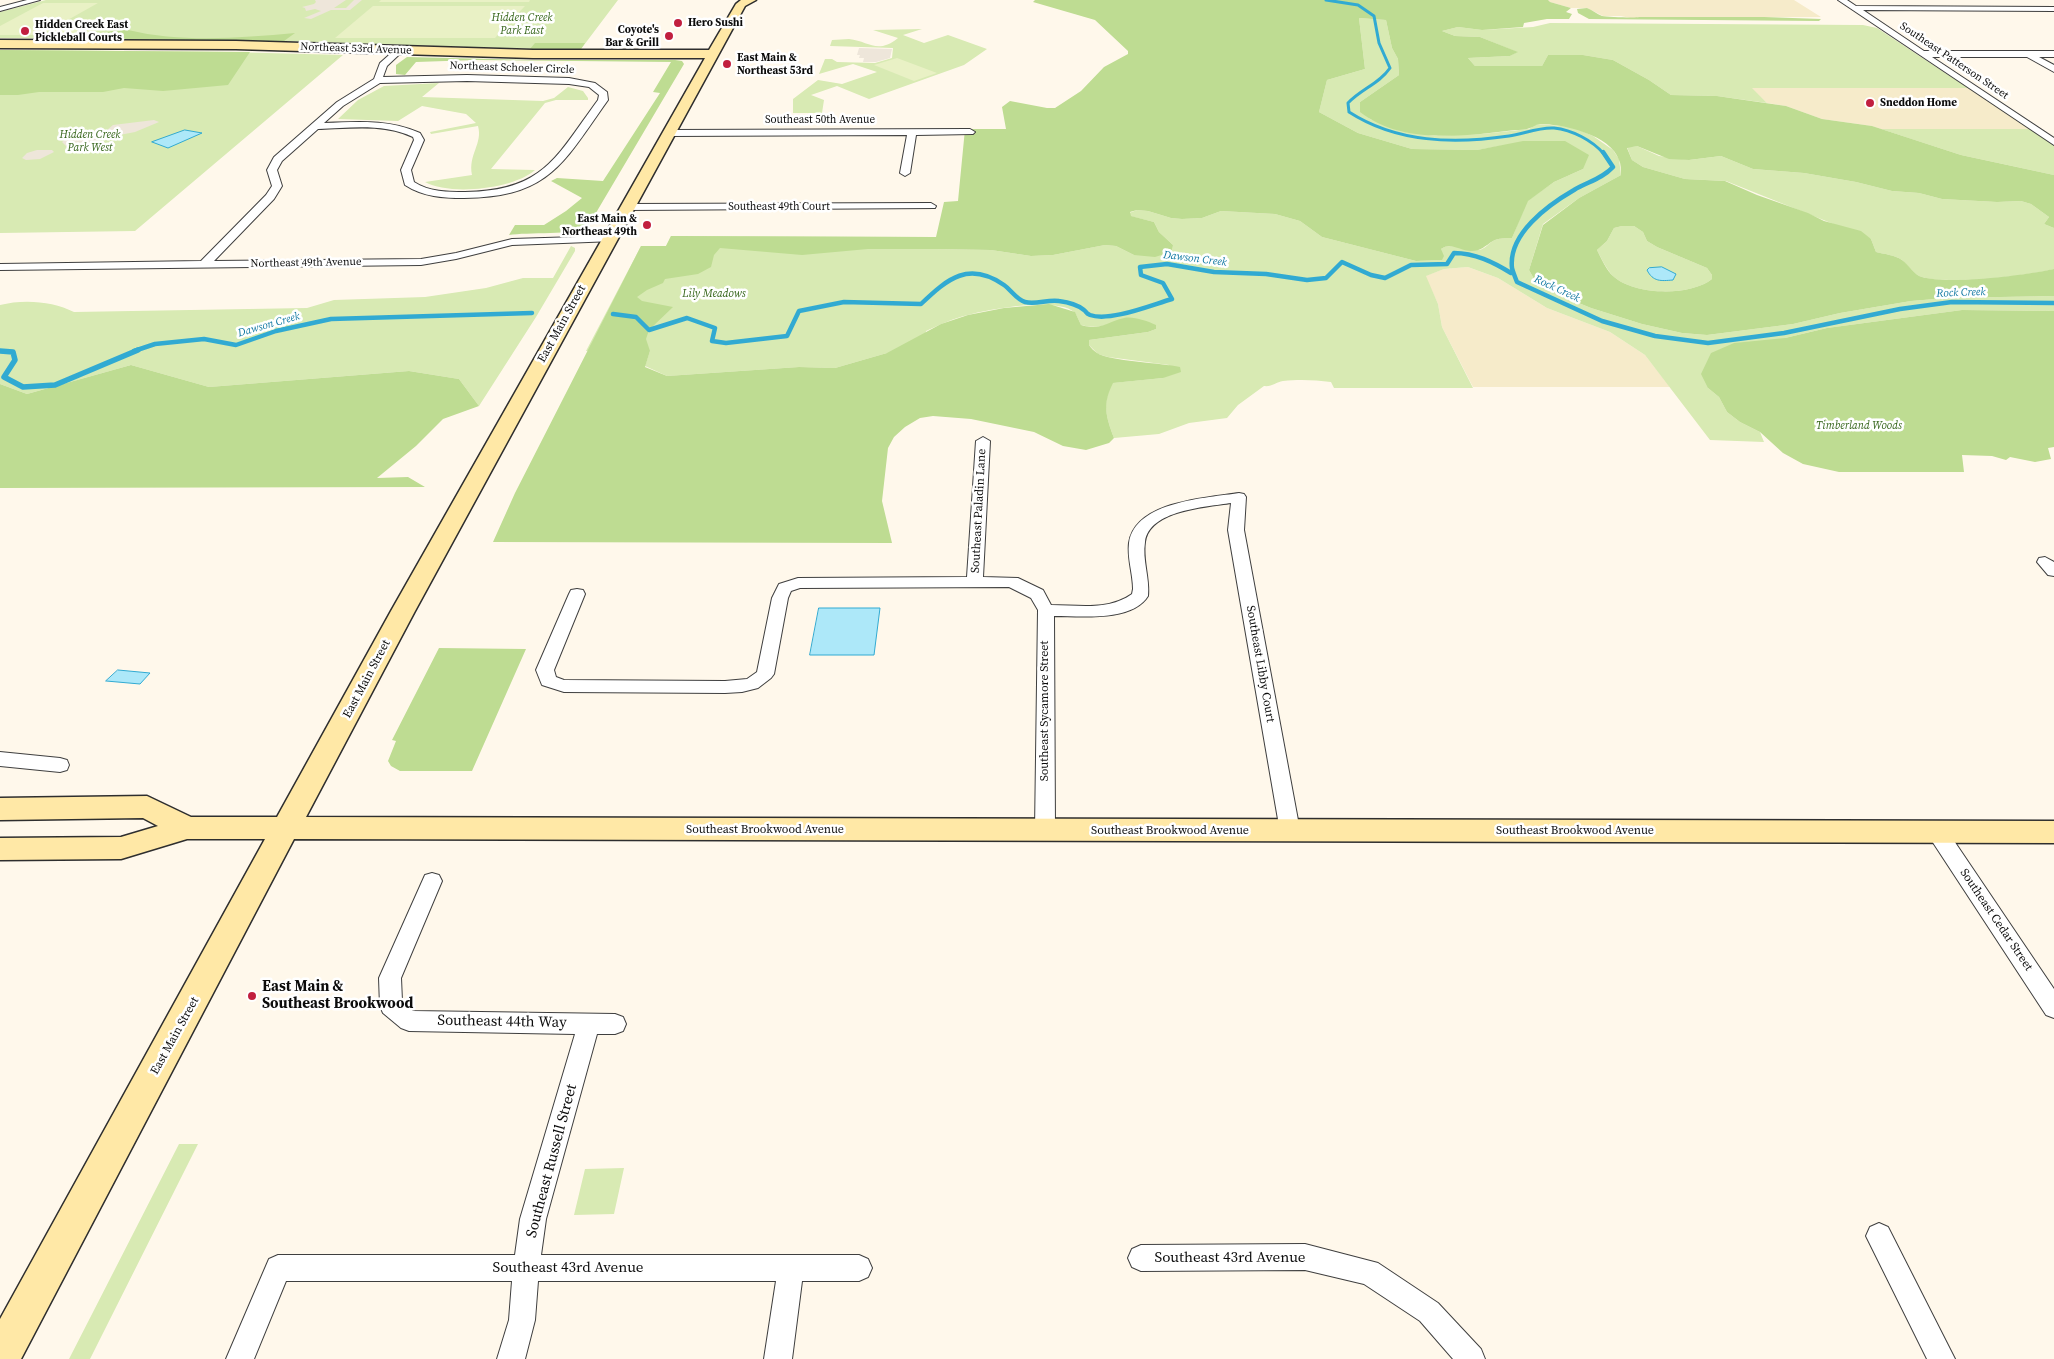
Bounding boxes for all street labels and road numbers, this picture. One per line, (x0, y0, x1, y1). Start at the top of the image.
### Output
street label: Southeast Patterson Street (1897, 20, 2011, 102)
street label: Northeast 53rd Avenue (300, 40, 412, 58)
street label: Northeast Schoeler Circle (449, 59, 575, 77)
street label: Southeast 50th Avenue (765, 113, 875, 127)
street label: Southeast 49th Court (728, 200, 830, 214)
street label: Northeast 49th Avenue (250, 255, 362, 271)
street label: East Main Street (535, 283, 589, 365)
street label: Southeast Paladin Lane (969, 448, 989, 574)
street label: Southeast Libby Court (1243, 605, 1277, 723)
street label: East Main Street (340, 637, 394, 721)
street label: Southeast Sycamore Street (1038, 641, 1052, 781)
street label: Southeast Brookwood Avenue (686, 823, 844, 837)
street label: Southeast Brookwood Avenue (1091, 824, 1249, 838)
street label: Southeast Brookwood Avenue (1496, 824, 1654, 838)
street label: Southeast Cedar Street (1956, 866, 2036, 974)
street label: East Main Street (148, 995, 202, 1077)
street label: Southeast 44th Way (437, 1012, 567, 1032)
street label: Southeast Russell Street (523, 1082, 581, 1240)
street label: Southeast 43rd Avenue (1155, 1249, 1305, 1267)
street label: Southeast 43rd Avenue (493, 1259, 643, 1277)

